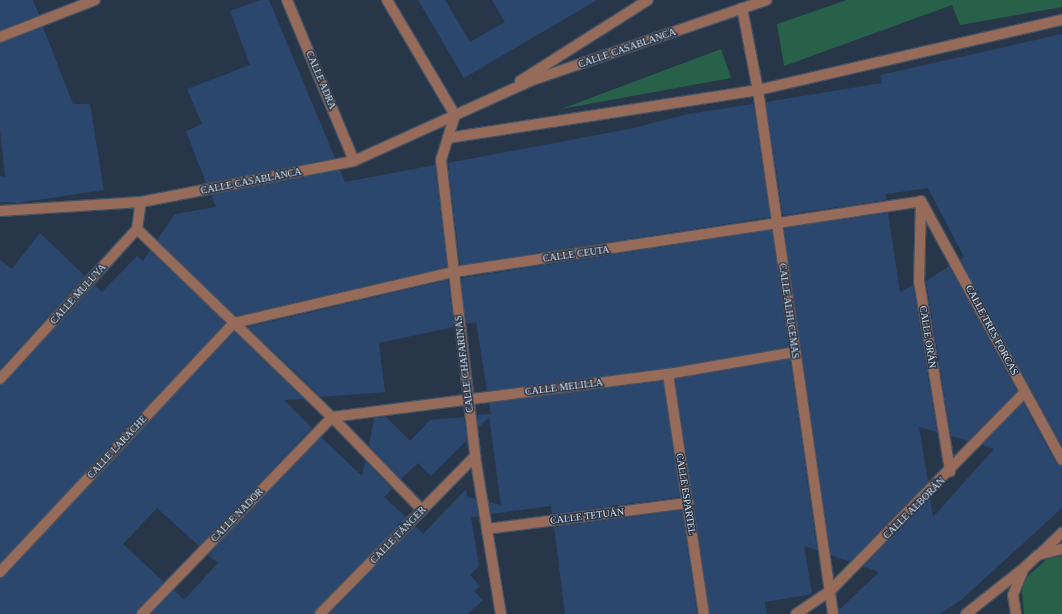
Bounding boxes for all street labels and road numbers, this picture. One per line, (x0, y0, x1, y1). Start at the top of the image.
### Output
street label: CALLE CASABLANCA (577, 26, 677, 70)
street label: CALLE ADRA (303, 49, 339, 111)
street label: CALLE CASABLANCA (200, 165, 302, 197)
street label: CALLE CEUTA (542, 243, 610, 265)
street label: CALLE MULUYA (48, 261, 108, 327)
street label: CALLE ALHUCEMAS (776, 262, 802, 360)
street label: CALLE TRES FORCAS (963, 283, 1021, 377)
street label: CALLE ORÁN (917, 305, 939, 369)
street label: CALLE CHAFARINAS (452, 315, 476, 413)
street label: CALLE MELILLA (524, 376, 604, 398)
street label: CALLE LARACHE (85, 413, 149, 481)
street label: CALLE ESPARTEL (674, 452, 698, 536)
street label: CALLE ALBORÁN (880, 474, 948, 542)
street label: CALLE NADOR (208, 486, 266, 544)
street label: CALLE TÁNGER (368, 504, 428, 566)
street label: CALLE TETUÁN (549, 505, 625, 527)

